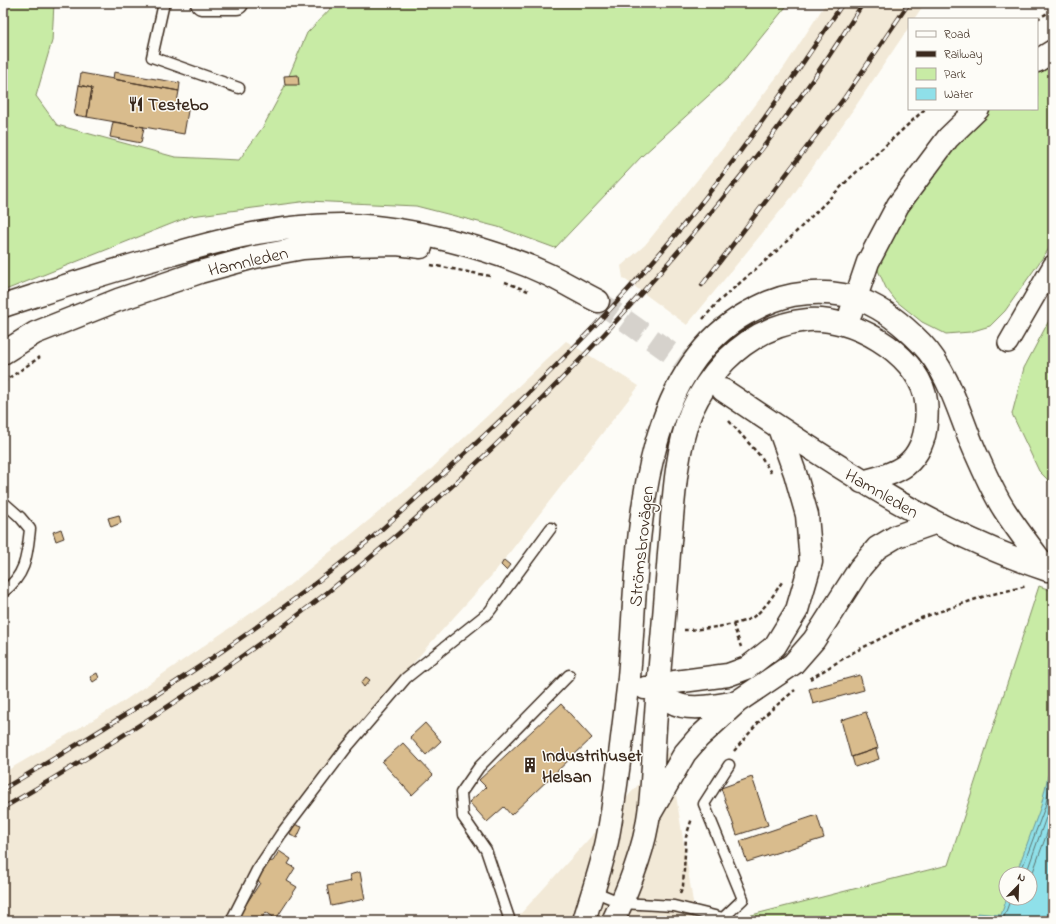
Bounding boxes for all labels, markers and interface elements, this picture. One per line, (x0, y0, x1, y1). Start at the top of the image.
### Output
legend (908, 18, 1038, 110)
text: Road (944, 26, 970, 44)
text: Railway (944, 46, 983, 65)
text: Park (944, 66, 966, 84)
text: Water (944, 86, 973, 104)
place label: Testebo (148, 93, 209, 119)
restaurant icon: Testebo (127, 95, 145, 113)
street label: Hamnleden (206, 241, 291, 285)
street label: Hamnleden (839, 463, 923, 526)
street label: Strömsbrovägen (624, 484, 663, 608)
place label: Industrihuset Helsan (542, 744, 643, 791)
building icon: Industrihuset Helsan (521, 756, 539, 774)
north arrow (998, 866, 1038, 906)
text: N (1015, 869, 1028, 887)

